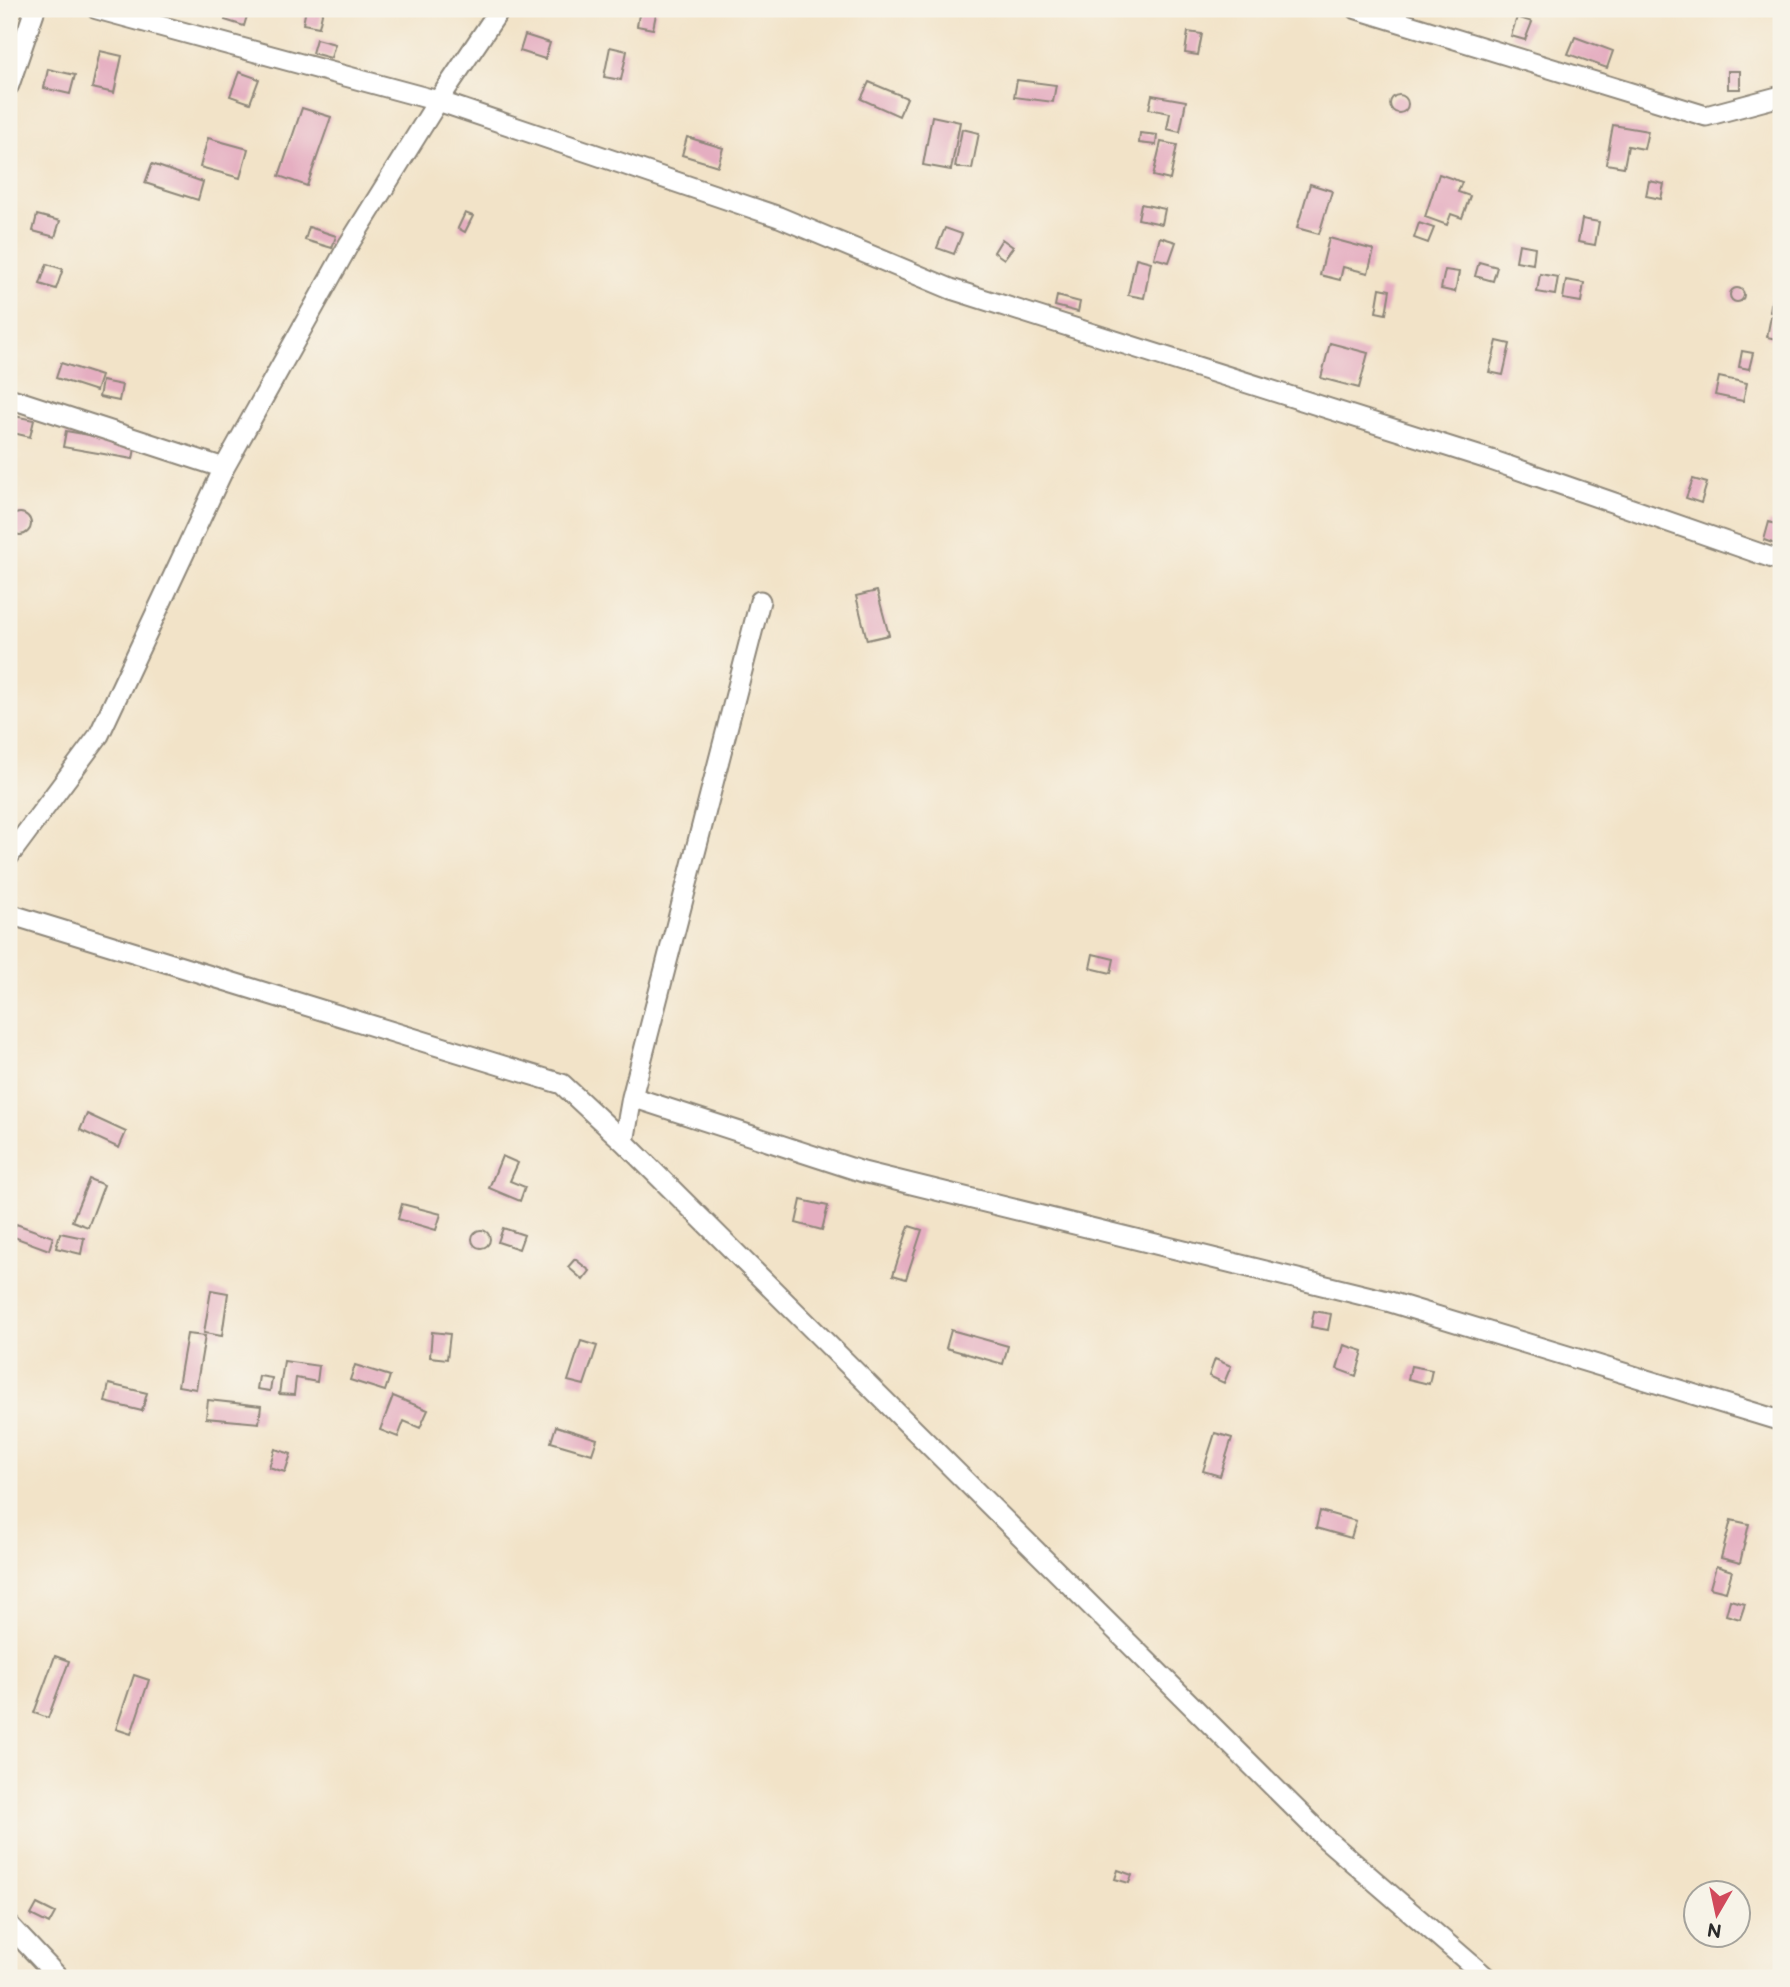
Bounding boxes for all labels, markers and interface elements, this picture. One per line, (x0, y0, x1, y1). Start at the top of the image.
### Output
north arrow (1682, 1878, 1752, 1948)
text: N (1706, 1917, 1723, 1942)

